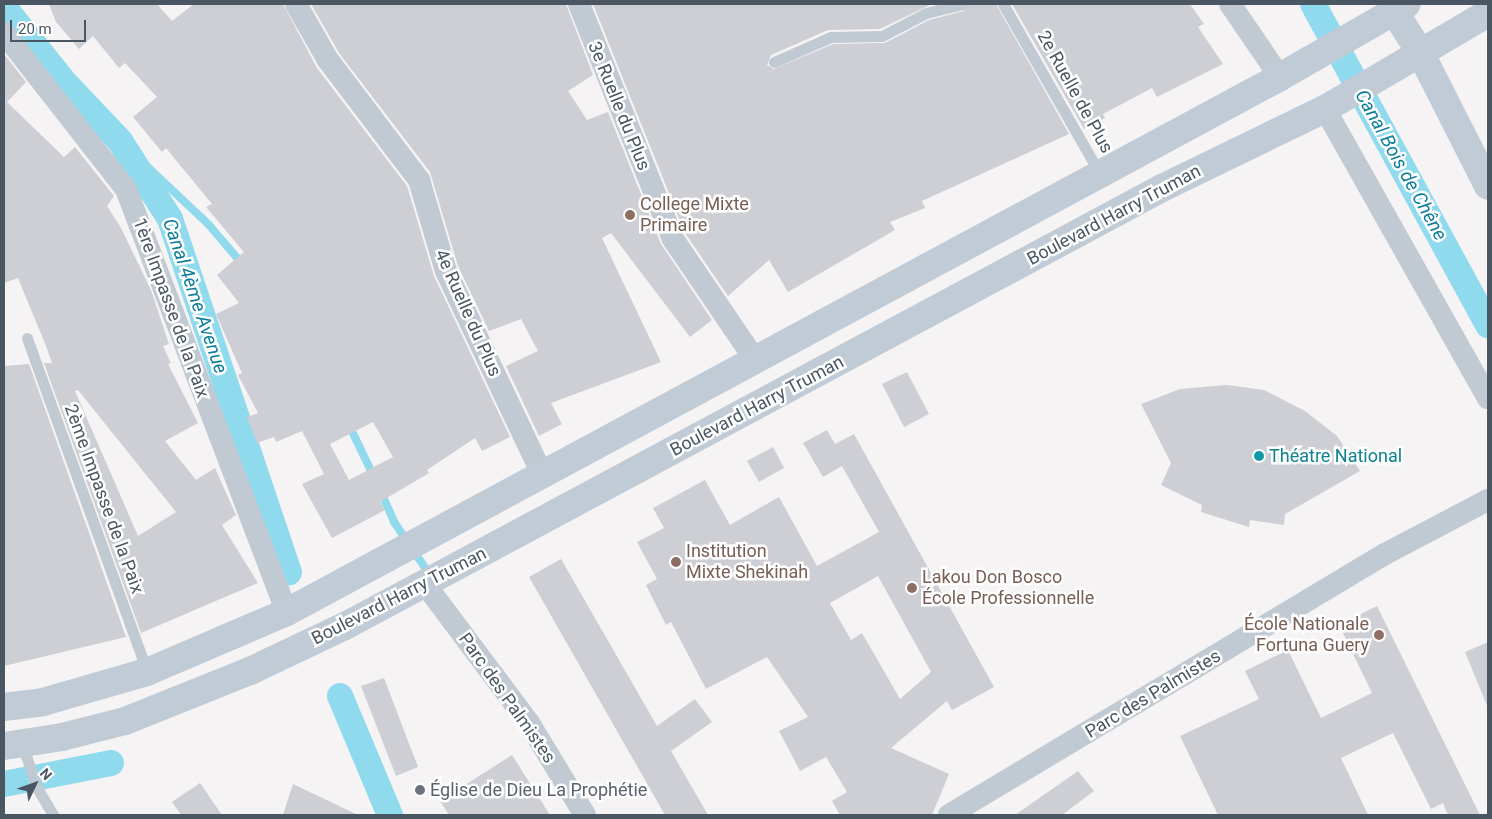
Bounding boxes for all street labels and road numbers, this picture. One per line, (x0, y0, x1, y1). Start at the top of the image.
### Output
street label: 2e Ruelle de Plus (1032, 27, 1118, 157)
street label: 3e Ruelle du Plus (583, 38, 655, 174)
street label: Boulevard Harry Truman (1023, 160, 1205, 270)
street label: 1ère Impasse de la Paix (128, 215, 214, 401)
street label: 4e Ruelle du Plus (430, 246, 506, 380)
street label: Boulevard Harry Truman (666, 351, 848, 461)
street label: 2ème Impasse de la Paix (60, 401, 148, 597)
street label: Boulevard Harry Truman (308, 542, 490, 650)
street label: Parc des Palmistes (454, 629, 560, 767)
street label: Parc des Palmistes (1081, 645, 1225, 743)

